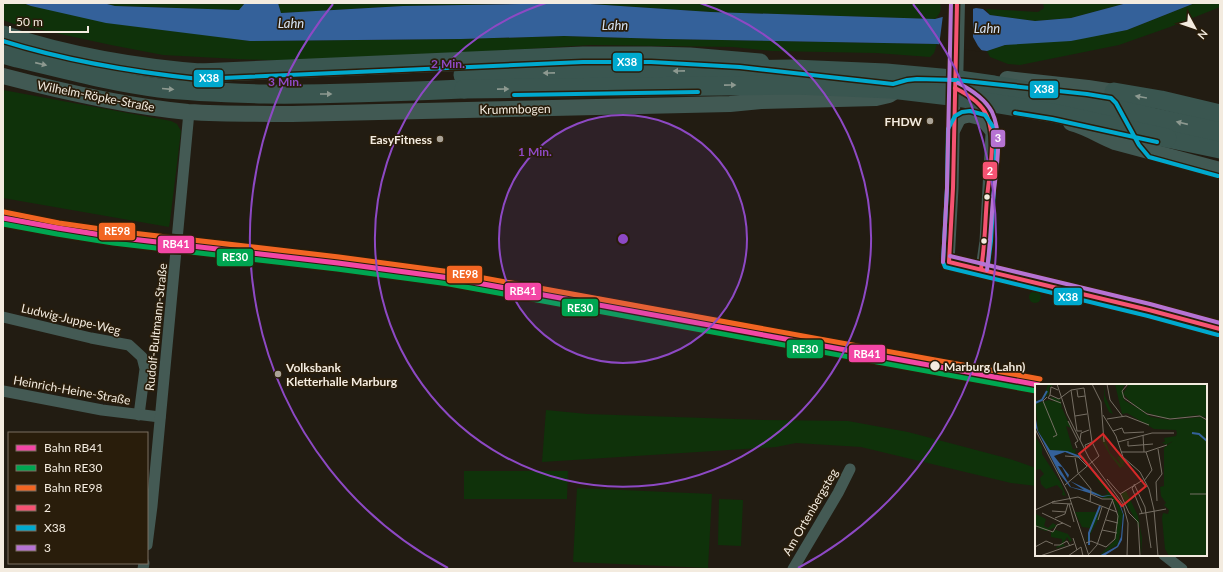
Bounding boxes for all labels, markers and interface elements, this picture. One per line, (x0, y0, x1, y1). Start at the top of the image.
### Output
scale bar (10, 8, 88, 34)
north arrow (1175, 8, 1215, 48)
text: 50 m (16, 14, 43, 29)
water label: Lahn (278, 15, 304, 31)
water label: Lahn (602, 17, 628, 33)
water label: Lahn (974, 20, 1000, 36)
text: N (1195, 27, 1211, 42)
line badge: X38 (612, 52, 643, 72)
text: X38 (617, 55, 637, 68)
text: 2 Min. (431, 56, 465, 71)
one-way arrow (34, 61, 47, 67)
one-way arrow (672, 68, 685, 74)
line badge: X38 (193, 69, 224, 88)
one-way arrow (542, 70, 555, 76)
text: X38 (199, 71, 219, 84)
text: 3 Min. (268, 74, 302, 89)
street label: Wilhelm-Röpke-Straße (36, 77, 156, 115)
line badge: X38 (1029, 80, 1059, 99)
one-way arrow (724, 82, 737, 88)
text: X38 (1034, 82, 1054, 95)
one-way arrow (162, 85, 174, 92)
one-way arrow (497, 86, 510, 92)
one-way arrow (320, 91, 333, 97)
one-way arrow (1135, 93, 1147, 99)
street label: Krummbogen (479, 101, 551, 117)
place label: FHDW (884, 114, 922, 129)
marker: FHDW (925, 116, 935, 126)
one-way arrow (1176, 120, 1188, 126)
line badge: 3 (990, 129, 1006, 148)
text: 3 (995, 131, 1001, 144)
place label: EasyFitness (370, 132, 432, 147)
marker: EasyFitness (435, 134, 445, 144)
text: 1 Min. (518, 144, 552, 159)
line badge: 2 (982, 161, 998, 180)
text: 2 (987, 164, 993, 177)
unlabelled marker (982, 192, 992, 202)
line badge: RE98 (98, 222, 136, 241)
text: RE98 (104, 224, 130, 237)
centre of rings (616, 232, 630, 246)
line badge: RB41 (157, 235, 195, 254)
unlabelled marker (979, 236, 989, 246)
text: RB41 (162, 237, 190, 250)
line badge: RE30 (216, 248, 254, 267)
text: RE30 (222, 250, 249, 263)
street label: Rudolf-Bultmann-Straße (142, 263, 170, 391)
line badge: RE98 (446, 265, 483, 284)
text: RE98 (452, 267, 478, 280)
line badge: RB41 (504, 282, 542, 301)
text: RB41 (509, 284, 537, 297)
line badge: X38 (1053, 287, 1083, 306)
text: X38 (1058, 290, 1078, 303)
line badge: RE30 (561, 298, 599, 317)
street label: Ludwig-Juppe-Weg (20, 300, 122, 338)
text: RE30 (567, 301, 594, 314)
line badge: RE30 (786, 339, 824, 359)
text: RE30 (792, 342, 819, 355)
line badge: RB41 (848, 344, 886, 363)
text: RB41 (853, 347, 881, 360)
marker: Marburg (Lahn) (928, 359, 942, 373)
place label: Marburg (Lahn) (944, 359, 1025, 374)
place label: Volksbank Kletterhalle Marburg (285, 360, 398, 389)
marker: Volksbank Kletterhalle Marburg (273, 369, 283, 379)
street label: Heinrich-Heine-Straße (12, 372, 132, 408)
inset map (1035, 384, 1207, 556)
legend (8, 432, 148, 564)
text: Bahn RB41 (44, 440, 103, 455)
text: Bahn RE30 (44, 460, 102, 475)
street label: Am Ortenbergsteg (779, 466, 841, 558)
text: Bahn RE98 (44, 480, 102, 495)
text: 2 (44, 500, 51, 515)
text: X38 (44, 520, 66, 535)
text: 3 (44, 540, 51, 555)

